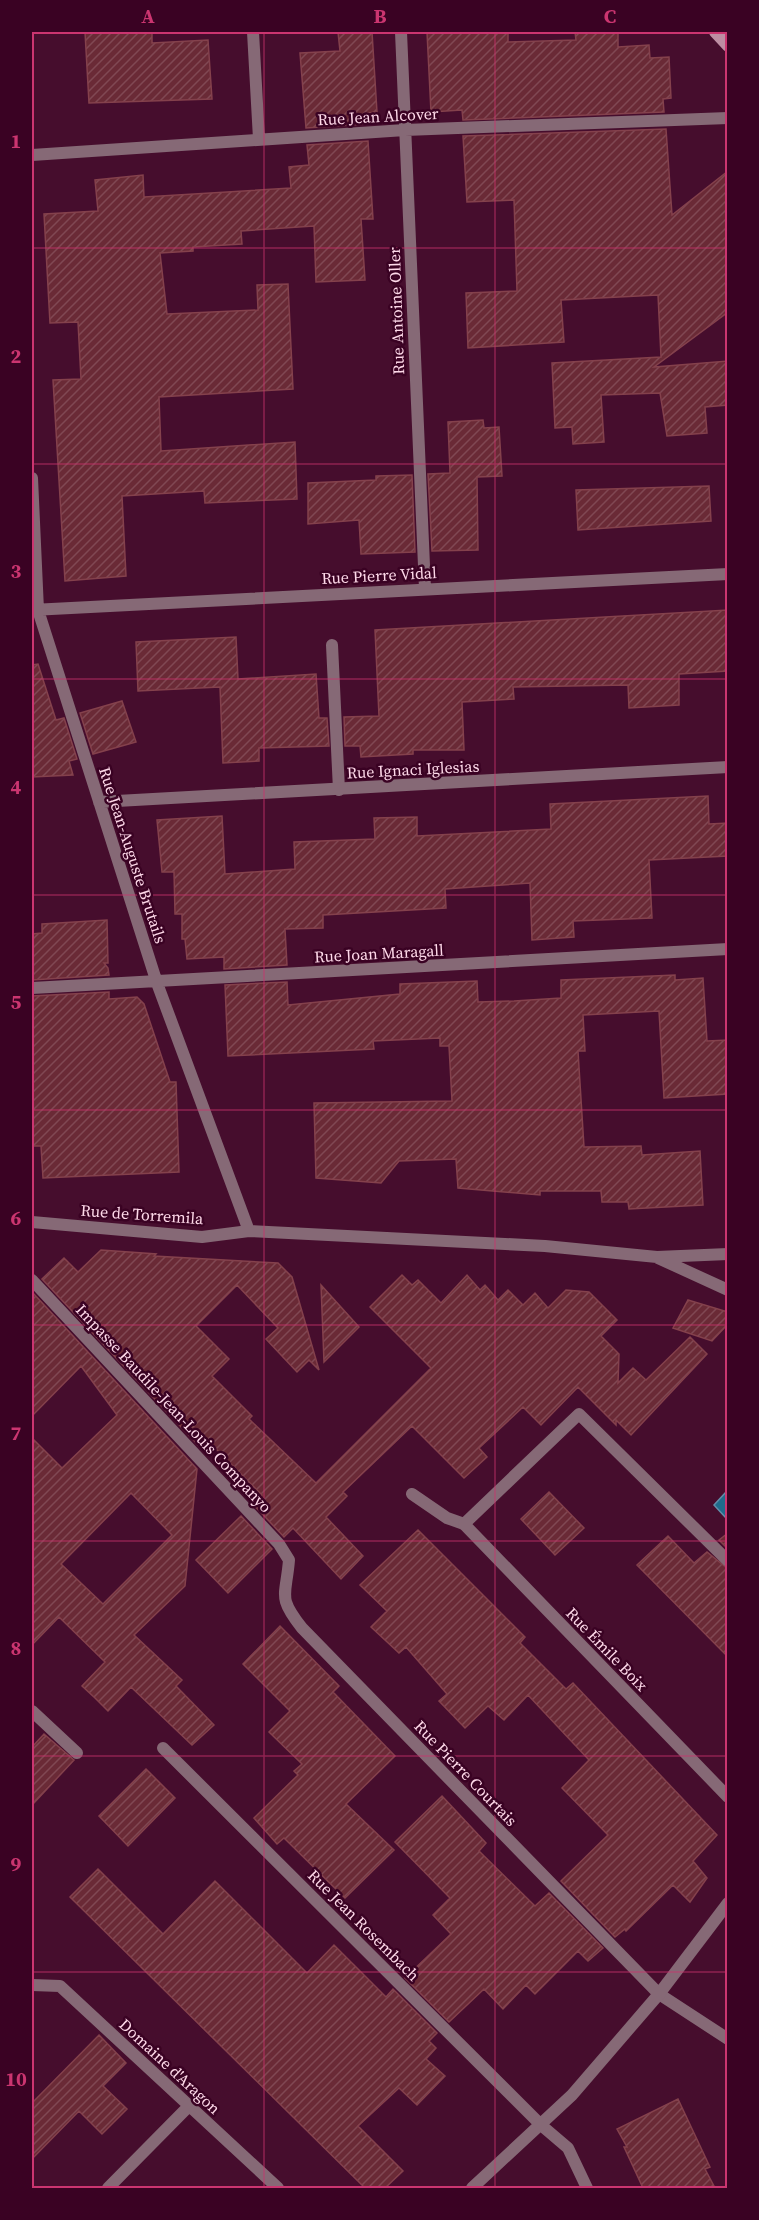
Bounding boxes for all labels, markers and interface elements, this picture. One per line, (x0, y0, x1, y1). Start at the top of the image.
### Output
text: A (141, 2, 155, 30)
text: B (373, 2, 387, 30)
text: C (604, 2, 616, 30)
street label: Rue Jean Alcover (317, 102, 439, 130)
text: 1 (11, 127, 21, 155)
street label: Rue Antoine Oller (383, 247, 409, 375)
text: 2 (11, 342, 22, 370)
text: 3 (11, 557, 22, 585)
street label: Rue Pierre Vidal (321, 561, 437, 589)
street label: Rue Ignaci Iglesias (346, 755, 480, 783)
street label: Rue Jean-Auguste Brutails (94, 764, 172, 946)
text: 4 (11, 773, 22, 801)
street label: Rue Joan Maragall (314, 939, 445, 967)
text: 5 (11, 988, 22, 1016)
street label: Rue de Torremila (80, 1199, 205, 1229)
text: 6 (11, 1204, 22, 1232)
street label: Impasse Baudile-Jean-Louis Companyo (71, 1299, 277, 1517)
text: 7 (11, 1419, 22, 1447)
street label: Rue Émile Boix (561, 1602, 653, 1696)
text: 8 (11, 1634, 21, 1662)
street label: Rue Pierre Courtais (410, 1715, 522, 1831)
text: 9 (11, 1850, 22, 1878)
street label: Rue Jean Rosembach (303, 1864, 425, 1986)
street label: Domaine d'Aragon (115, 2013, 226, 2119)
text: 10 (5, 2065, 27, 2093)

